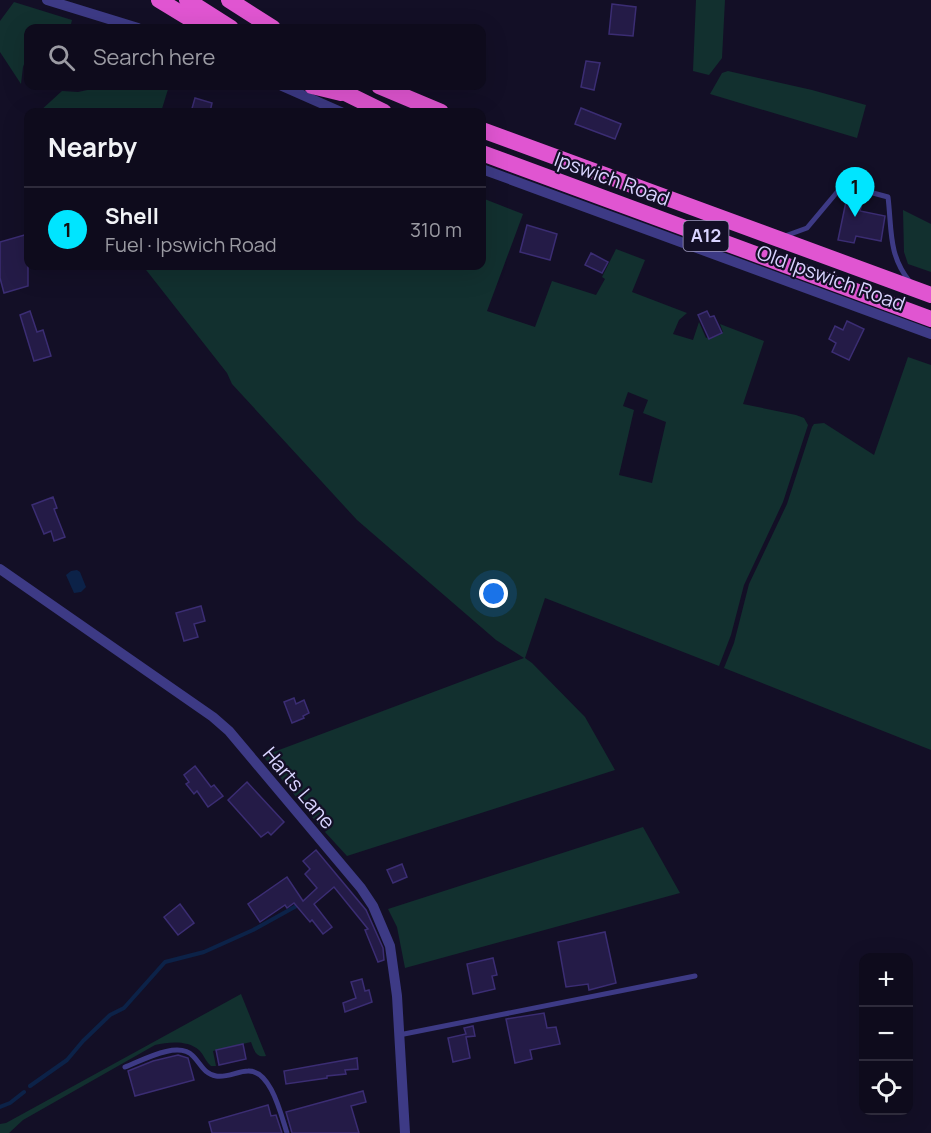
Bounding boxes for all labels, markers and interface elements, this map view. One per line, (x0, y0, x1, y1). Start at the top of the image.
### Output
search box (24, 24, 486, 90)
icon: search (45, 41, 78, 74)
text: Search here (93, 42, 215, 72)
text: Nearby (48, 129, 137, 165)
street label: Ipswich Road (551, 145, 674, 212)
pin: 1 (836, 168, 874, 217)
text: Shell (105, 201, 159, 231)
text: 1 (63, 216, 72, 243)
text: 310 m (410, 216, 462, 243)
road number: A12 (684, 221, 728, 251)
text: Fuel · Ipswich Road (105, 231, 277, 258)
street label: Old Ipswich Road (753, 238, 909, 317)
your location (479, 579, 508, 608)
street label: Harts Lane (257, 741, 342, 834)
map controls (859, 953, 913, 1115)
button: + (859, 953, 913, 1007)
button: − (859, 1007, 913, 1061)
button: locate (859, 1061, 913, 1115)

